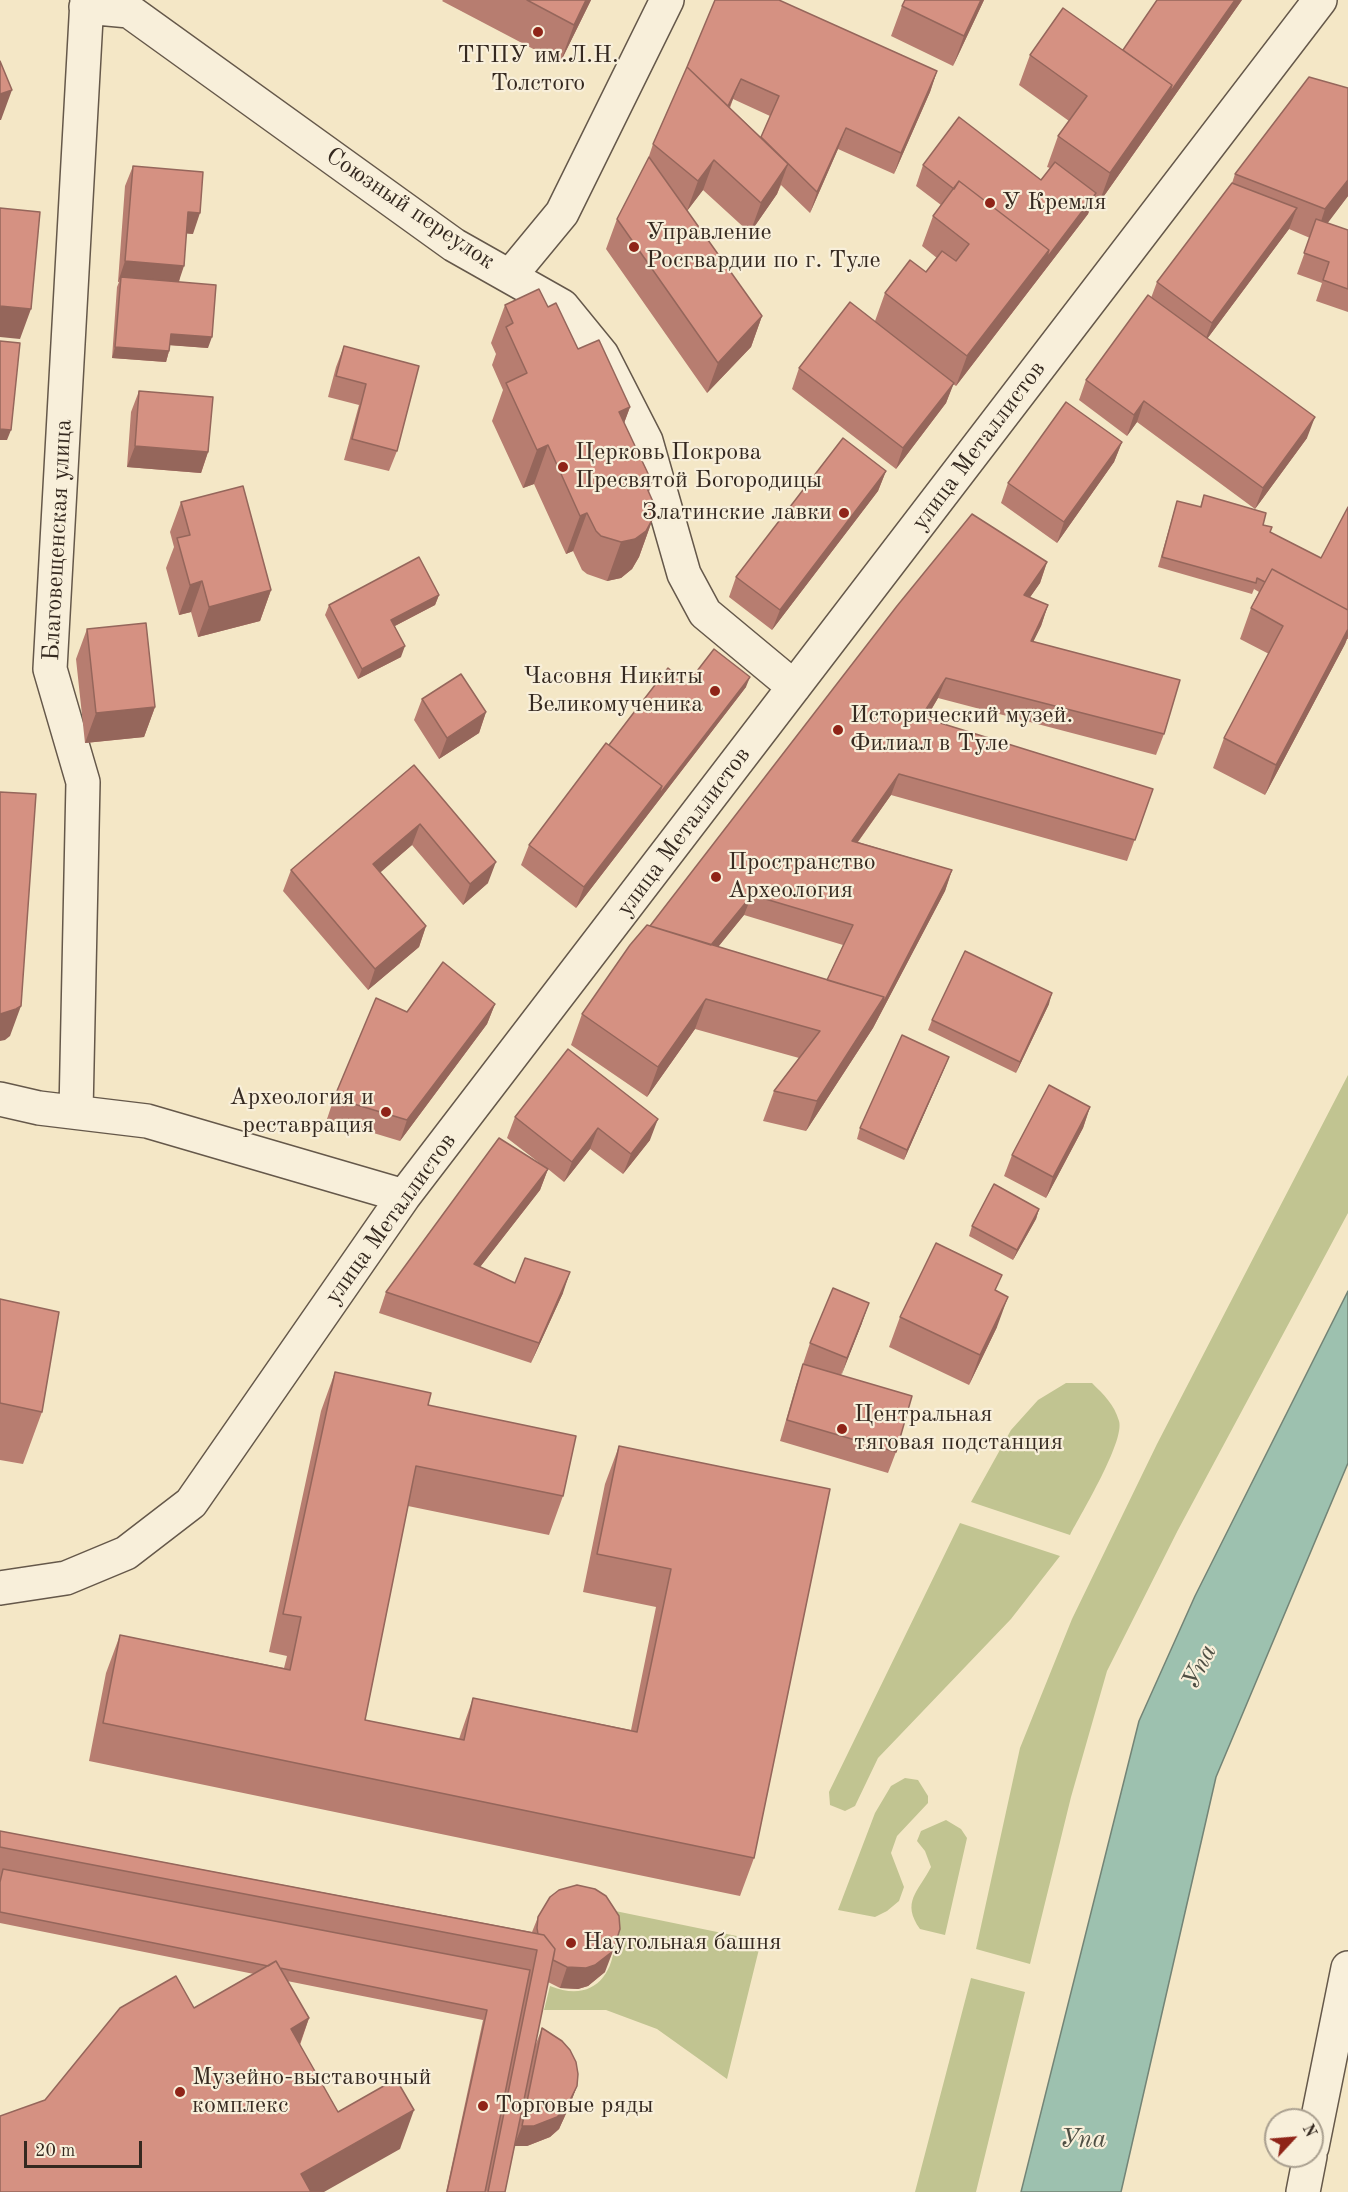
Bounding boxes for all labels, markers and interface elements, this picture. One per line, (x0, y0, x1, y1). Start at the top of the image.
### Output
marker: ТГПУ им.Л.Н. Толстого (531, 25, 545, 39)
place label: ТГПУ им.Л.Н. Толстого (457, 42, 619, 98)
street label: Союзный переулок (320, 142, 500, 276)
place label: У Кремля (1002, 189, 1107, 217)
marker: У Кремля (983, 196, 997, 210)
place label: Управление Росгвардии по г. Туле (646, 219, 881, 275)
marker: Управление Росгвардии по г. Туле (627, 240, 641, 254)
street label: улица Металлистов (906, 356, 1052, 536)
street label: Благовещенская улица (37, 418, 79, 662)
place label: Церковь Покрова Пресвятой Богородицы (575, 439, 822, 495)
marker: Церковь Покрова Пресвятой Богородицы (556, 460, 570, 474)
place label: Златинские лавки (642, 499, 832, 527)
marker: Златинские лавки (837, 506, 851, 520)
place label: Часовня Никиты Великомученика (523, 663, 703, 719)
marker: Часовня Никиты Великомученика (708, 684, 722, 698)
place label: Исторический музей. Филиал в Туле (850, 702, 1073, 758)
marker: Исторический музей. Филиал в Туле (831, 723, 845, 737)
street label: улица Металлистов (611, 742, 757, 922)
place label: Пространство Археология (728, 849, 876, 905)
marker: Пространство Археология (709, 870, 723, 884)
place label: Археология и реставрация (229, 1084, 374, 1140)
marker: Археология и реставрация (379, 1105, 393, 1119)
street label: улица Металлистов (319, 1128, 463, 1310)
place label: Центральная тяговая подстанция (854, 1401, 1063, 1457)
marker: Центральная тяговая подстанция (835, 1422, 849, 1436)
water label: Упа (1175, 1639, 1225, 1695)
place label: Наугольная башня (583, 1929, 782, 1957)
marker: Наугольная башня (564, 1936, 578, 1950)
place label: Музейно-выставочный комплекс (192, 2064, 431, 2120)
marker: Музейно-выставочный комплекс (173, 2085, 187, 2099)
place label: Торговые ряды (495, 2092, 654, 2120)
marker: Торговые ряды (476, 2099, 490, 2113)
north arrow (1264, 2108, 1324, 2168)
text: N (1299, 2122, 1318, 2140)
water label: Упа (1060, 2124, 1106, 2156)
scale bar (27, 2129, 146, 2167)
text: 20 m (35, 2142, 75, 2160)

